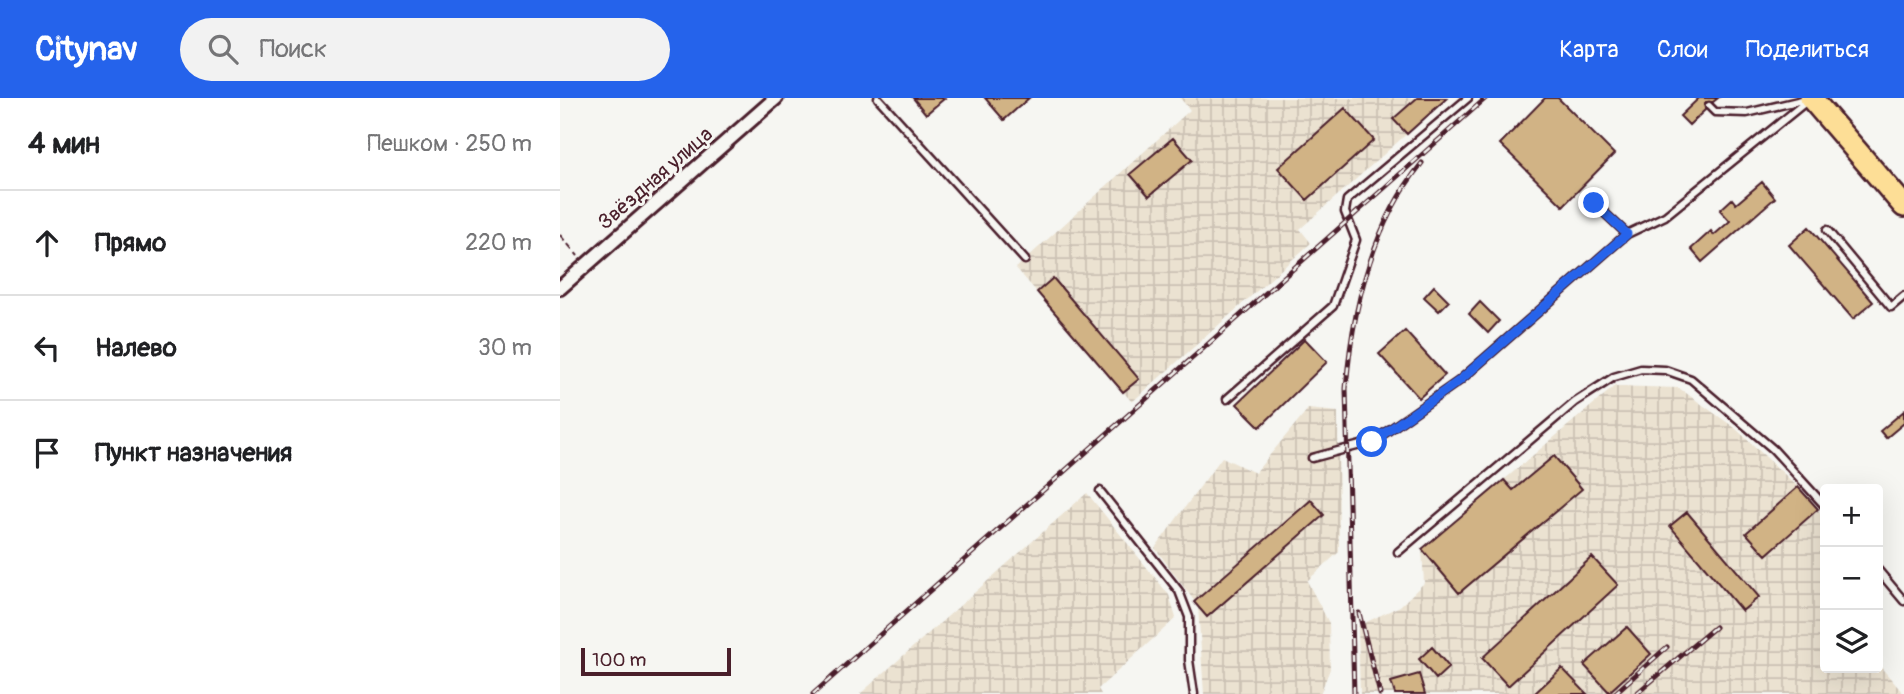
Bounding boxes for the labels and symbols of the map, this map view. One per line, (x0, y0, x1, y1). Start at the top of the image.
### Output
street label: Звёздная улица (592, 121, 719, 236)
route end (1578, 187, 1609, 218)
route start (1356, 426, 1387, 457)
scale bar (581, 645, 732, 677)

